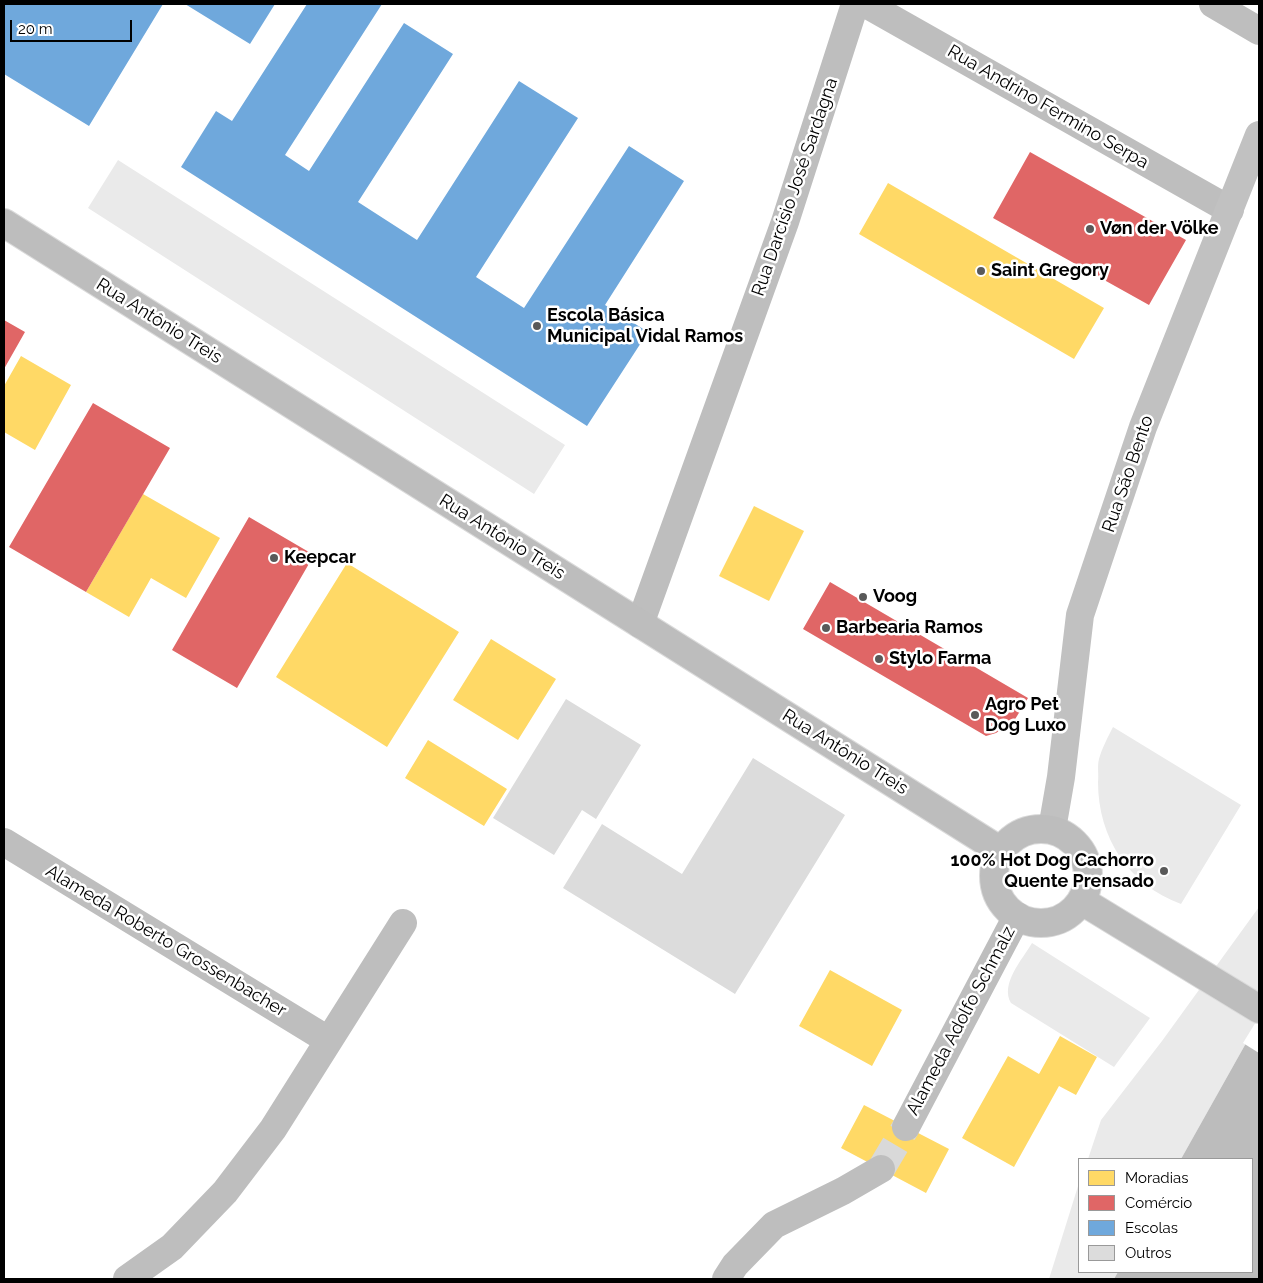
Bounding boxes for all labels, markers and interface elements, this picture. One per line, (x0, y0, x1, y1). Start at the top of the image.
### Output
scale bar (12, 10, 135, 42)
text: 20 m (18, 20, 53, 38)
street label: Rua Andrino Fermino Serpa (944, 41, 1152, 173)
street label: Rua Darcísio José Sardagna (747, 75, 843, 299)
place label: Vøn der Völke (1100, 218, 1219, 240)
marker: Vøn der Völke (1084, 223, 1096, 235)
place label: Saint Gregory (991, 260, 1109, 282)
marker: Saint Gregory (975, 265, 987, 277)
street label: Rua Antônio Treis (92, 274, 226, 368)
place label: Escola Básica Municipal Vidal Ramos (547, 305, 743, 348)
marker: Escola Básica Municipal Vidal Ramos (531, 320, 543, 332)
street label: Rua São Bento (1098, 413, 1158, 535)
street label: Rua Antônio Treis (435, 490, 569, 584)
place label: Keepcar (284, 547, 356, 569)
marker: Keepcar (268, 552, 280, 564)
place label: Voog (873, 586, 917, 608)
marker: Voog (857, 591, 869, 603)
place label: Barbearia Ramos (836, 617, 983, 639)
marker: Barbearia Ramos (820, 622, 832, 634)
place label: Stylo Farma (889, 648, 991, 670)
marker: Stylo Farma (873, 653, 885, 665)
place label: Agro Pet Dog Luxo (985, 694, 1066, 736)
street label: Rua Antônio Treis (778, 705, 912, 799)
marker: Agro Pet Dog Luxo (969, 709, 981, 721)
place label: 100% Hot Dog Cachorro Quente Prensado (950, 850, 1154, 892)
street label: Alameda Roberto Grossenbacher (42, 860, 290, 1022)
marker: 100% Hot Dog Cachorro Quente Prensado (1158, 865, 1170, 877)
street label: Alameda Adolfo Schmalz (902, 923, 1020, 1119)
legend (1078, 1158, 1253, 1273)
text: Moradias (1125, 1169, 1188, 1187)
text: Comércio (1125, 1194, 1192, 1212)
text: Escolas (1125, 1219, 1178, 1237)
text: Outros (1125, 1244, 1171, 1262)

